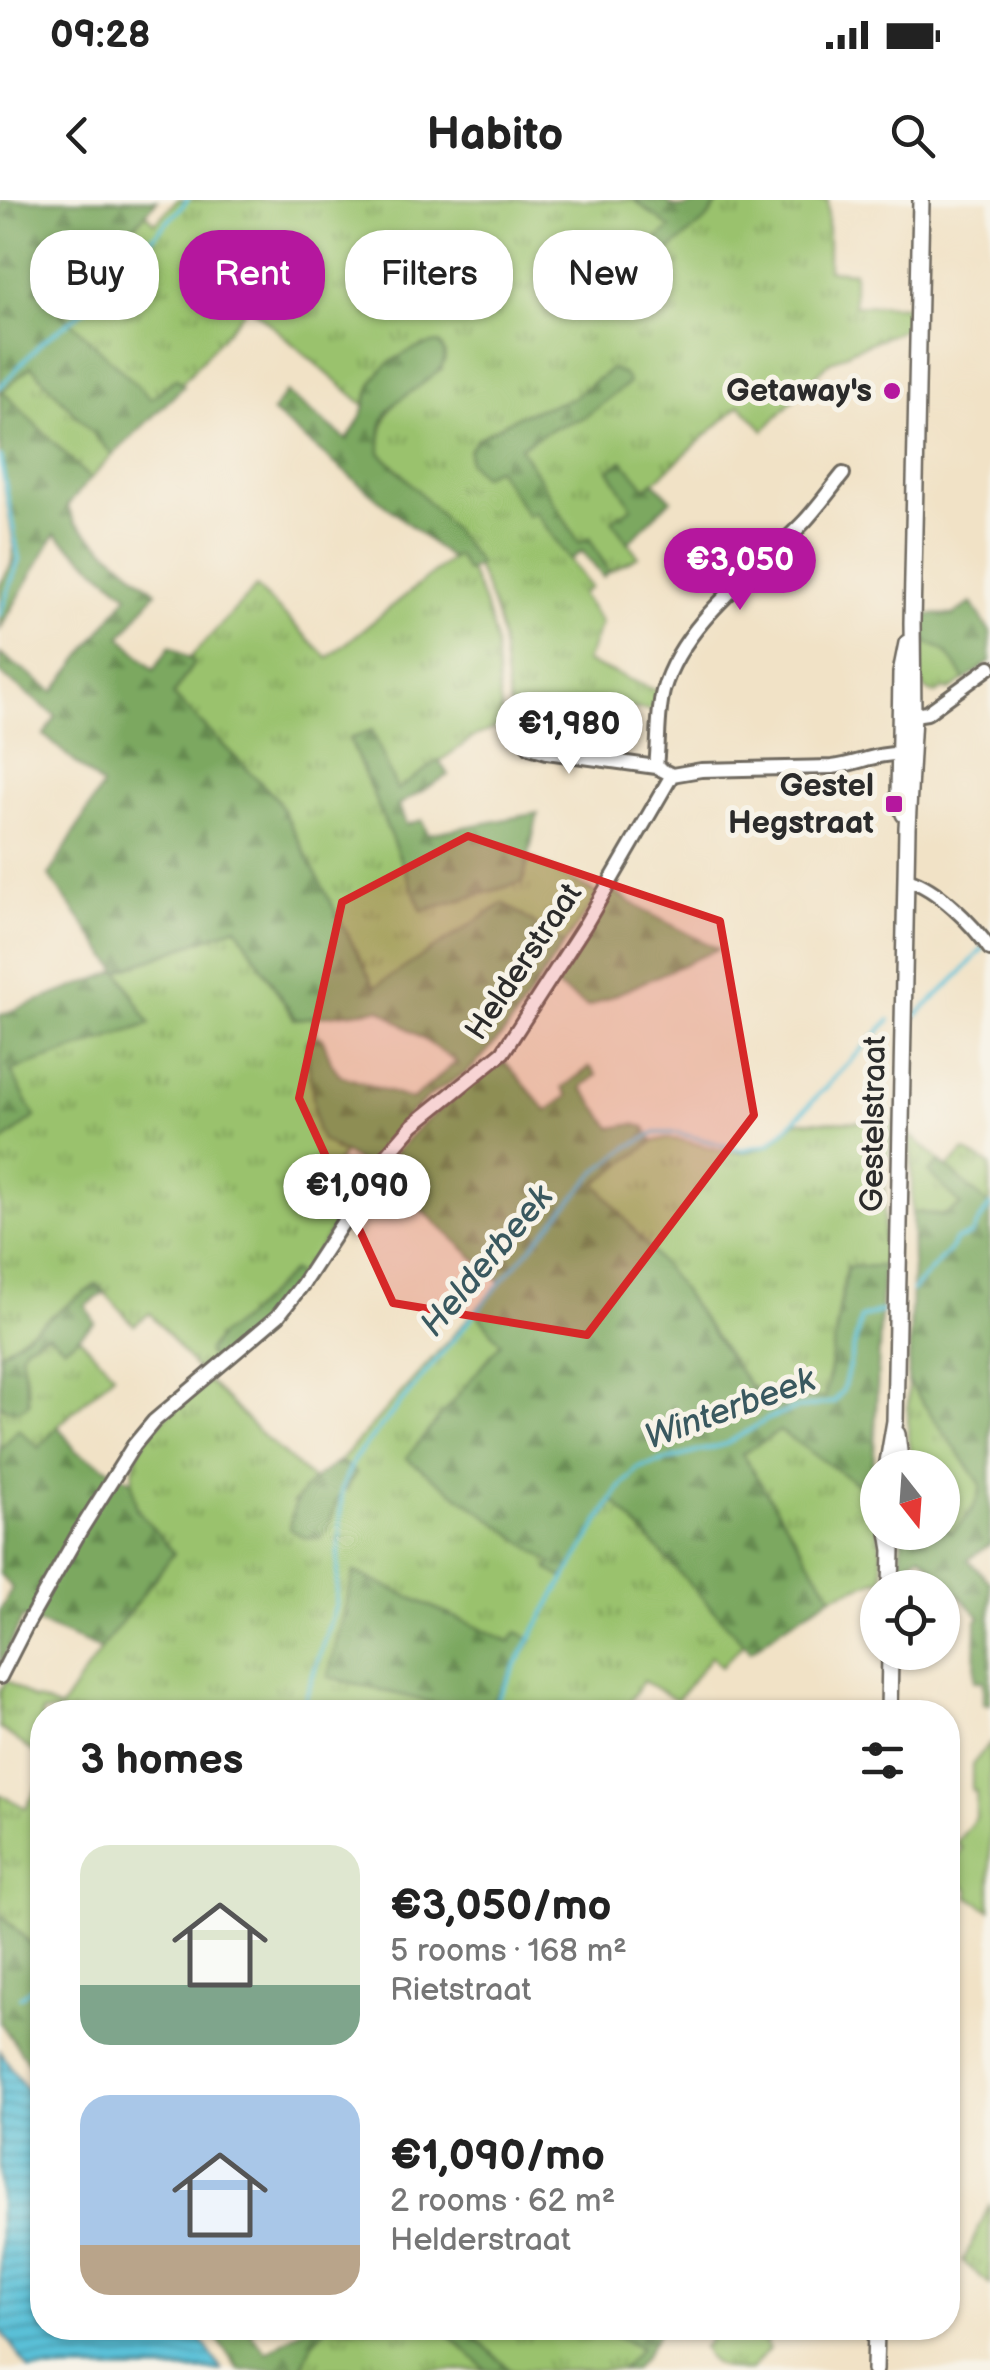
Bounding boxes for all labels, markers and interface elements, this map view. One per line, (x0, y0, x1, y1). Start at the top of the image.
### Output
text: 09:28 (50, 13, 151, 58)
icon: back (50, 108, 105, 163)
text: Habito (427, 108, 563, 163)
icon: search (885, 108, 940, 163)
chip: Buy (30, 230, 159, 320)
chip: Rent (179, 230, 325, 320)
chip: Filters (345, 230, 513, 320)
chip: New (533, 230, 673, 320)
place label: Getaway's (726, 372, 872, 411)
marker: Getaway's (881, 380, 903, 402)
pin: €3,050 (659, 528, 821, 613)
text: €3,050 (686, 541, 794, 580)
pin: €1,980 (488, 692, 650, 777)
text: €1,980 (518, 705, 620, 744)
place label: Gestel Hegstraat (728, 767, 874, 843)
marker: Gestel Hegstraat (883, 793, 905, 815)
street label: Helderstraat (457, 876, 591, 1048)
street label: Gestelstraat (853, 1035, 895, 1213)
pin: €1,090 (276, 1154, 438, 1239)
text: €1,090 (305, 1167, 409, 1206)
water label: Helderbeek (411, 1176, 563, 1346)
water label: Winterbeek (639, 1358, 822, 1460)
north arrow (860, 1450, 960, 1550)
map controls (860, 1450, 960, 1670)
button: locate (860, 1570, 960, 1670)
icon: filters (855, 1733, 910, 1788)
text: 3 homes (80, 1735, 243, 1786)
text: €3,050/mo (390, 1881, 612, 1932)
icon: home (160, 1885, 280, 2005)
text: 5 rooms · 168 m² (390, 1932, 627, 1971)
text: Rietstraat (390, 1971, 531, 2010)
text: €1,090/mo (390, 2131, 605, 2182)
icon: home (160, 2135, 280, 2255)
text: 2 rooms · 62 m² (390, 2182, 615, 2221)
text: Helderstraat (390, 2221, 571, 2260)

